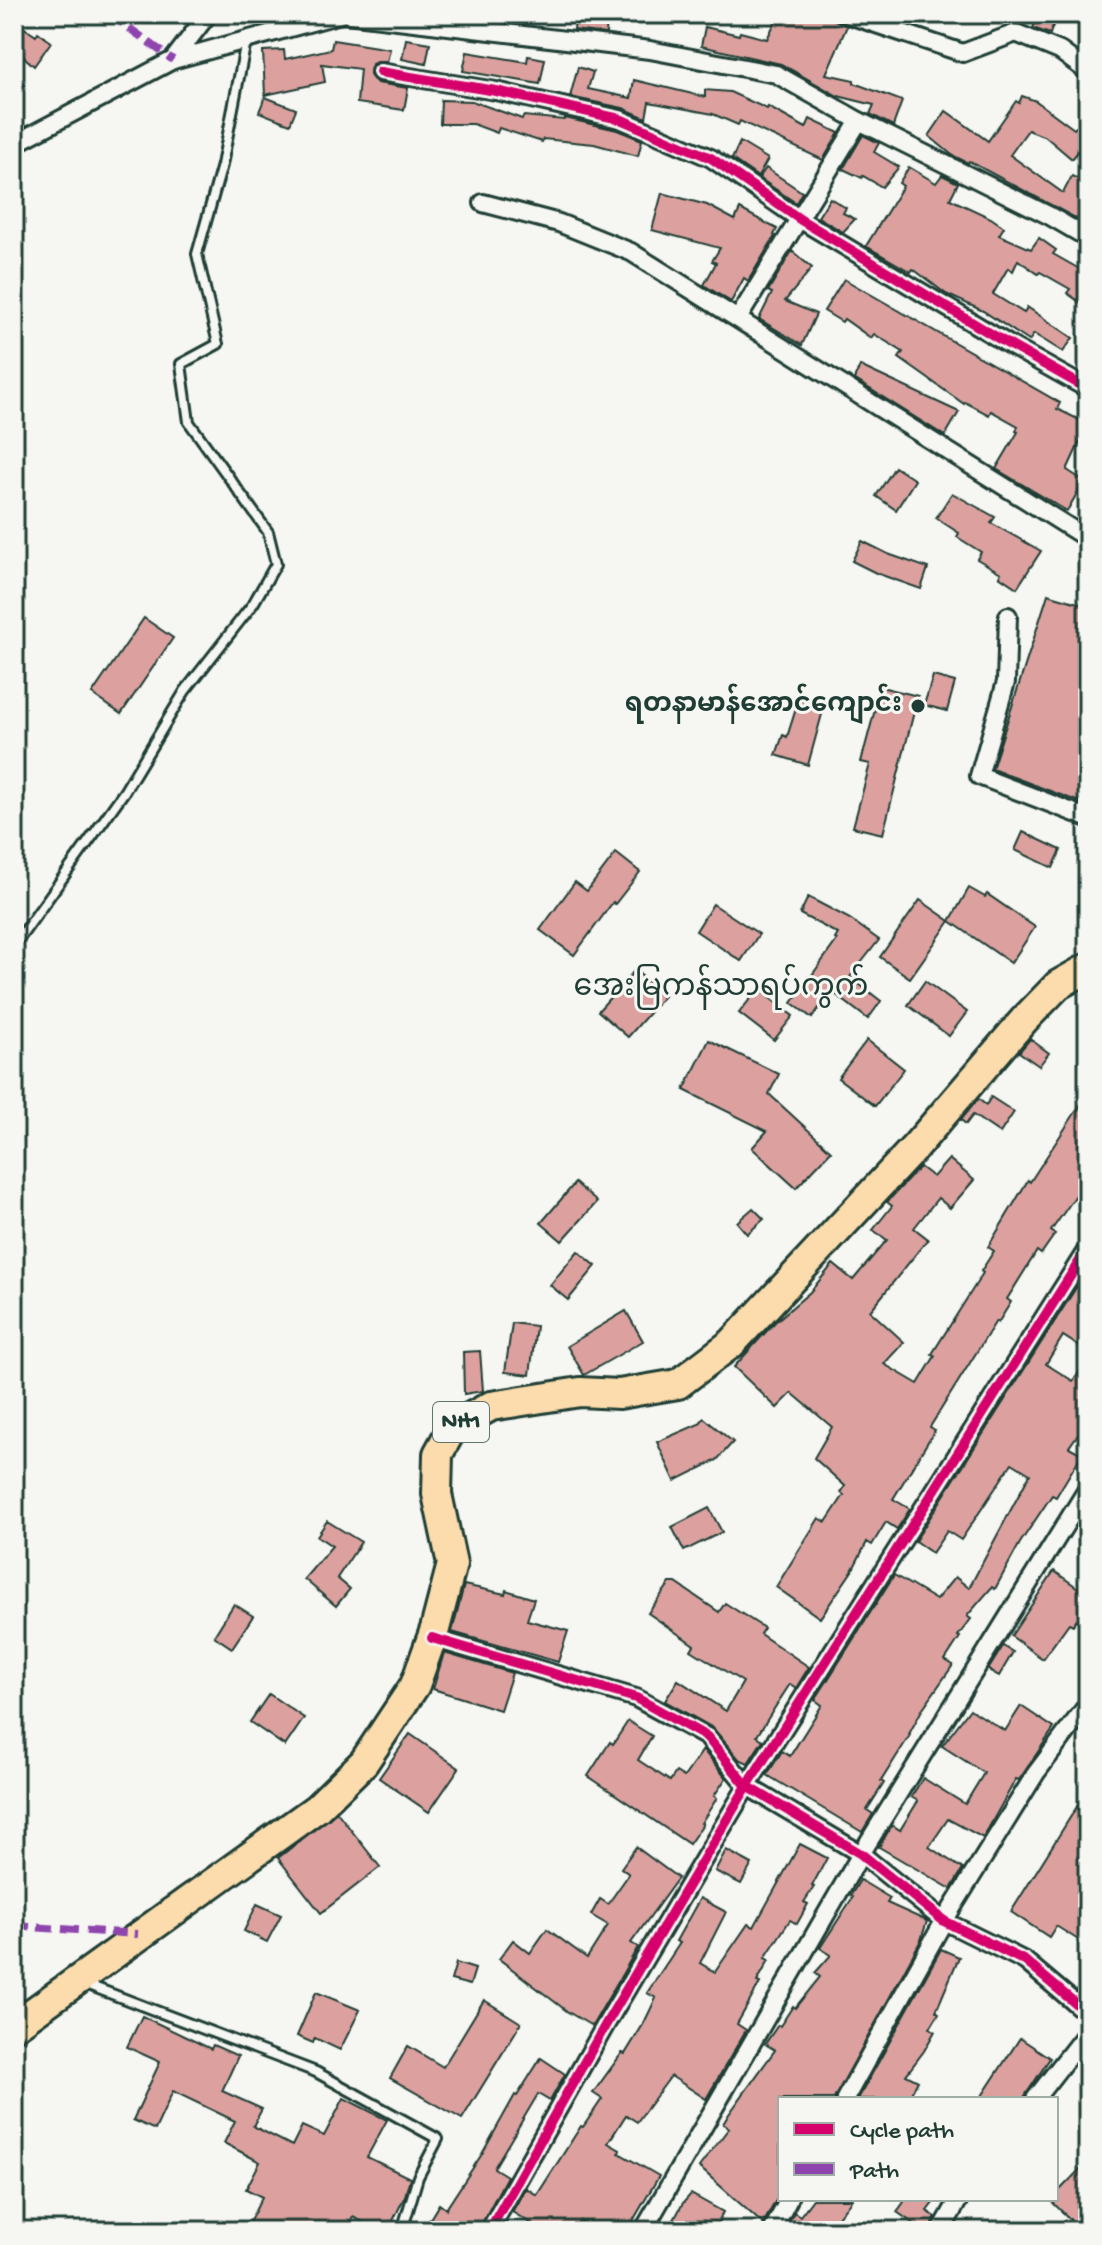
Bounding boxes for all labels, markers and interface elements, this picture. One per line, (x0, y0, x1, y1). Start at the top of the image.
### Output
place label: ရတနာမာန်အောင်ကျောင်း (625, 683, 902, 724)
marker: ရတနာမာန်အောင်ကျောင်း (909, 697, 927, 715)
district label: အေးမြကန်သာရပ်ကွက် (574, 963, 868, 1010)
road number: NH1 (433, 1402, 489, 1442)
legend (778, 2097, 1058, 2201)
text: Cycle path (850, 2118, 954, 2147)
text: Path (849, 2158, 899, 2187)

